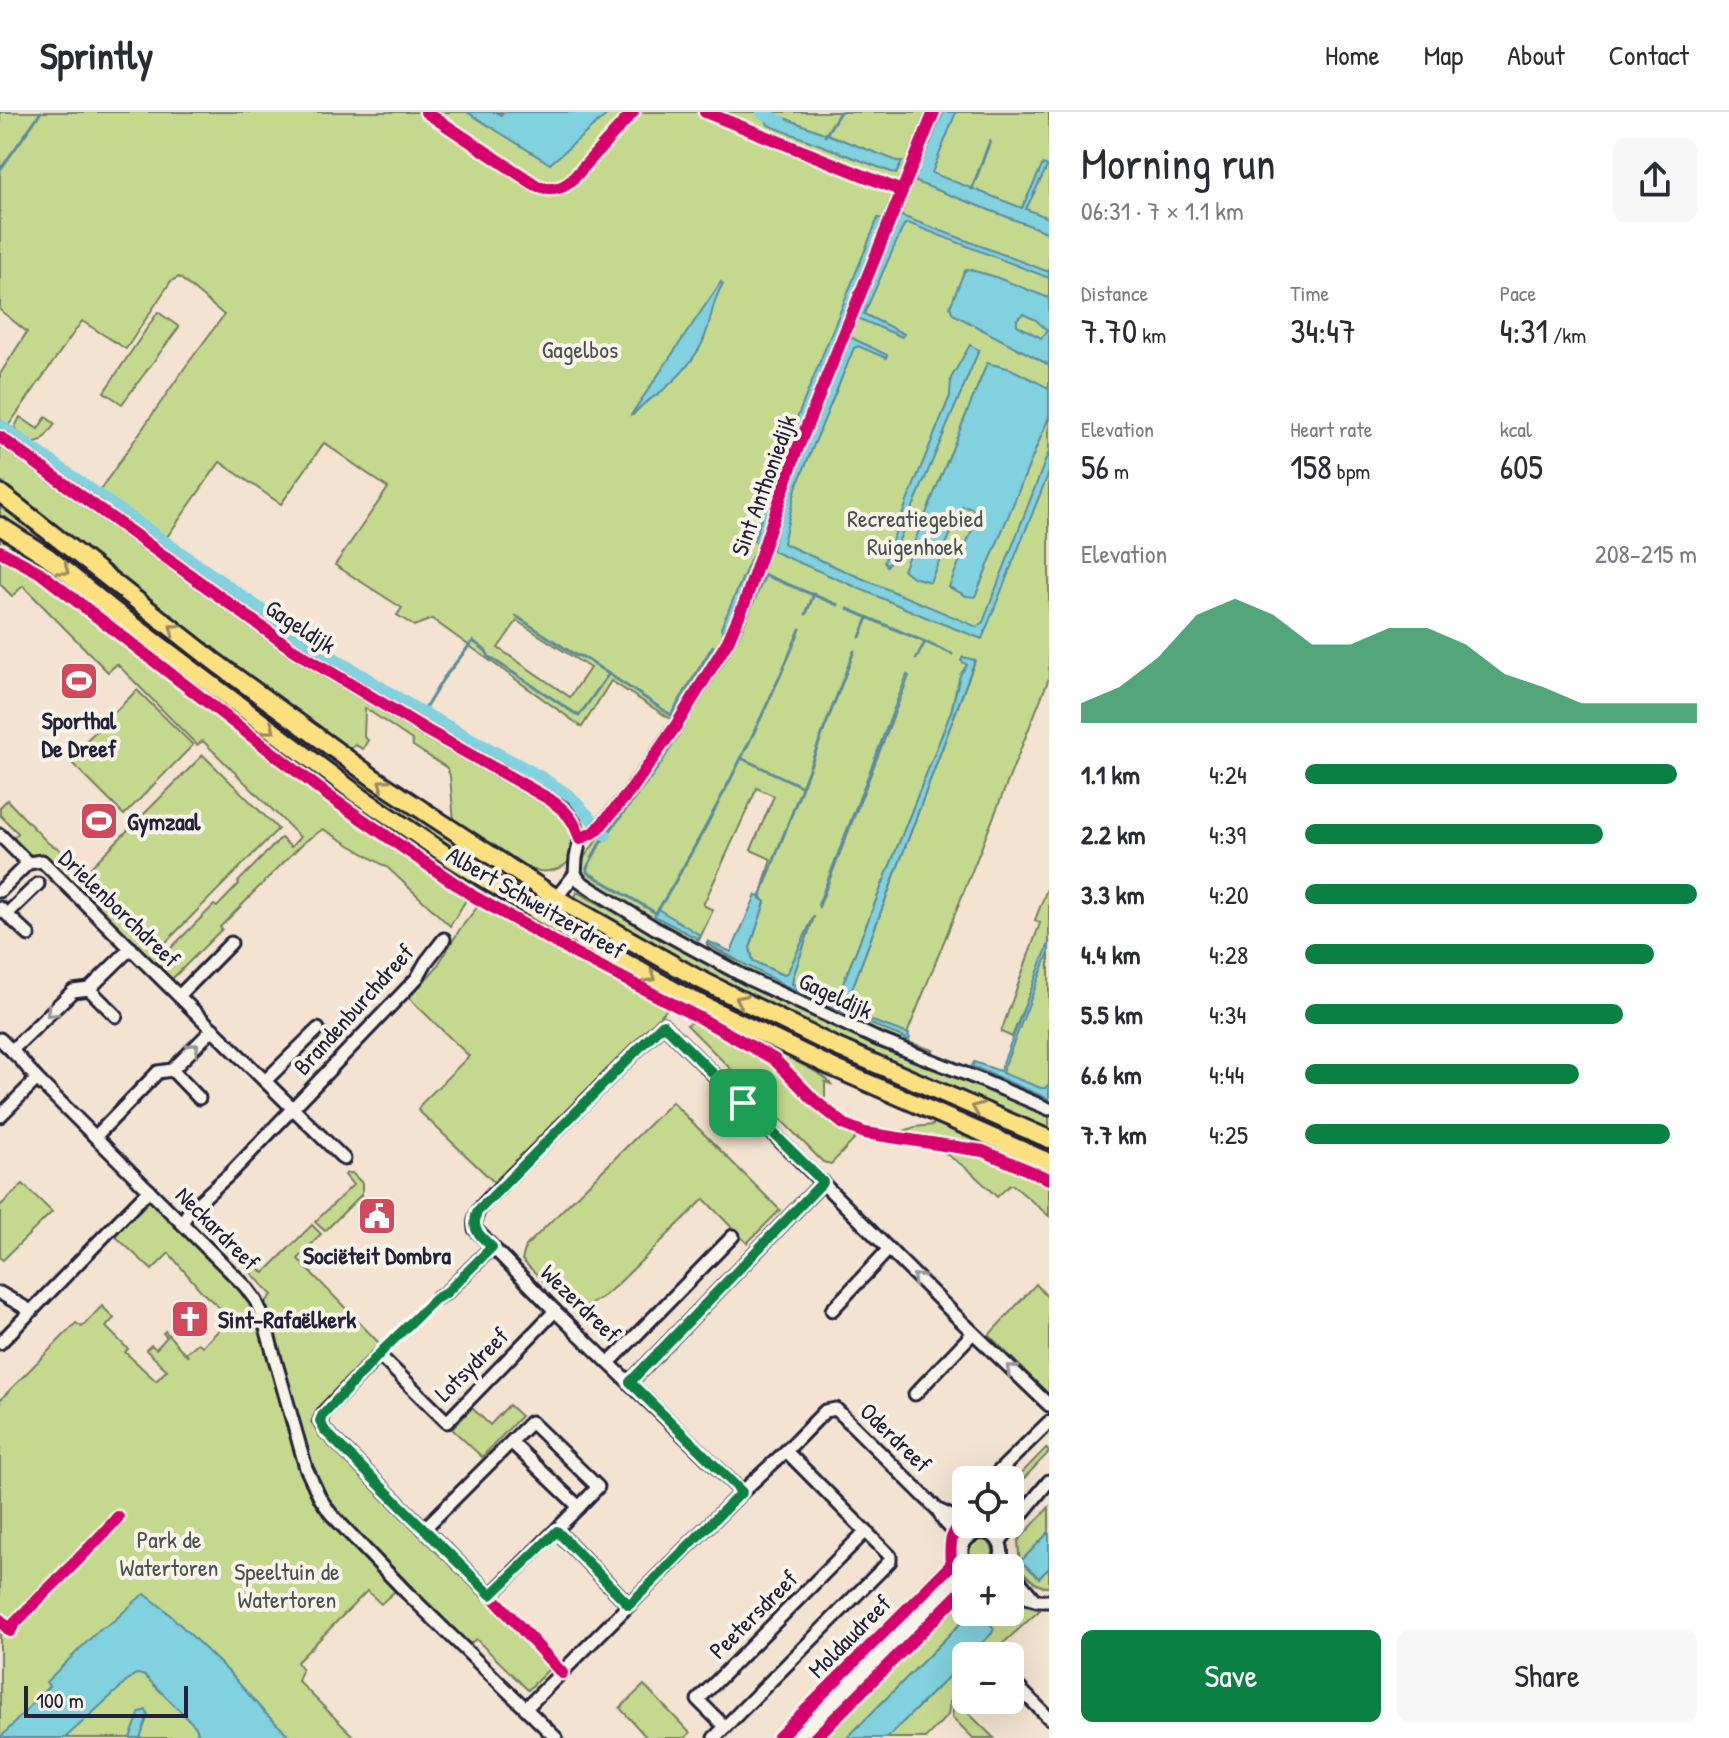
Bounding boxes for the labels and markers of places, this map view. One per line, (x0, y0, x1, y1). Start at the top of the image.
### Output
sports icon: Sporthal De Dreef (58, 660, 100, 702)
place label: Sporthal De Dreef (42, 704, 117, 764)
sports icon: Gymzaal (78, 800, 120, 842)
place label: Gymzaal (127, 805, 201, 838)
pin (709, 1069, 777, 1137)
public building icon: Sociëteit Dombra (356, 1195, 398, 1237)
place label: Sociëteit Dombra (303, 1239, 451, 1271)
church icon: Sint-Rafaëlkerk (169, 1298, 211, 1340)
place label: Sint-Rafaëlkerk (218, 1303, 356, 1335)

